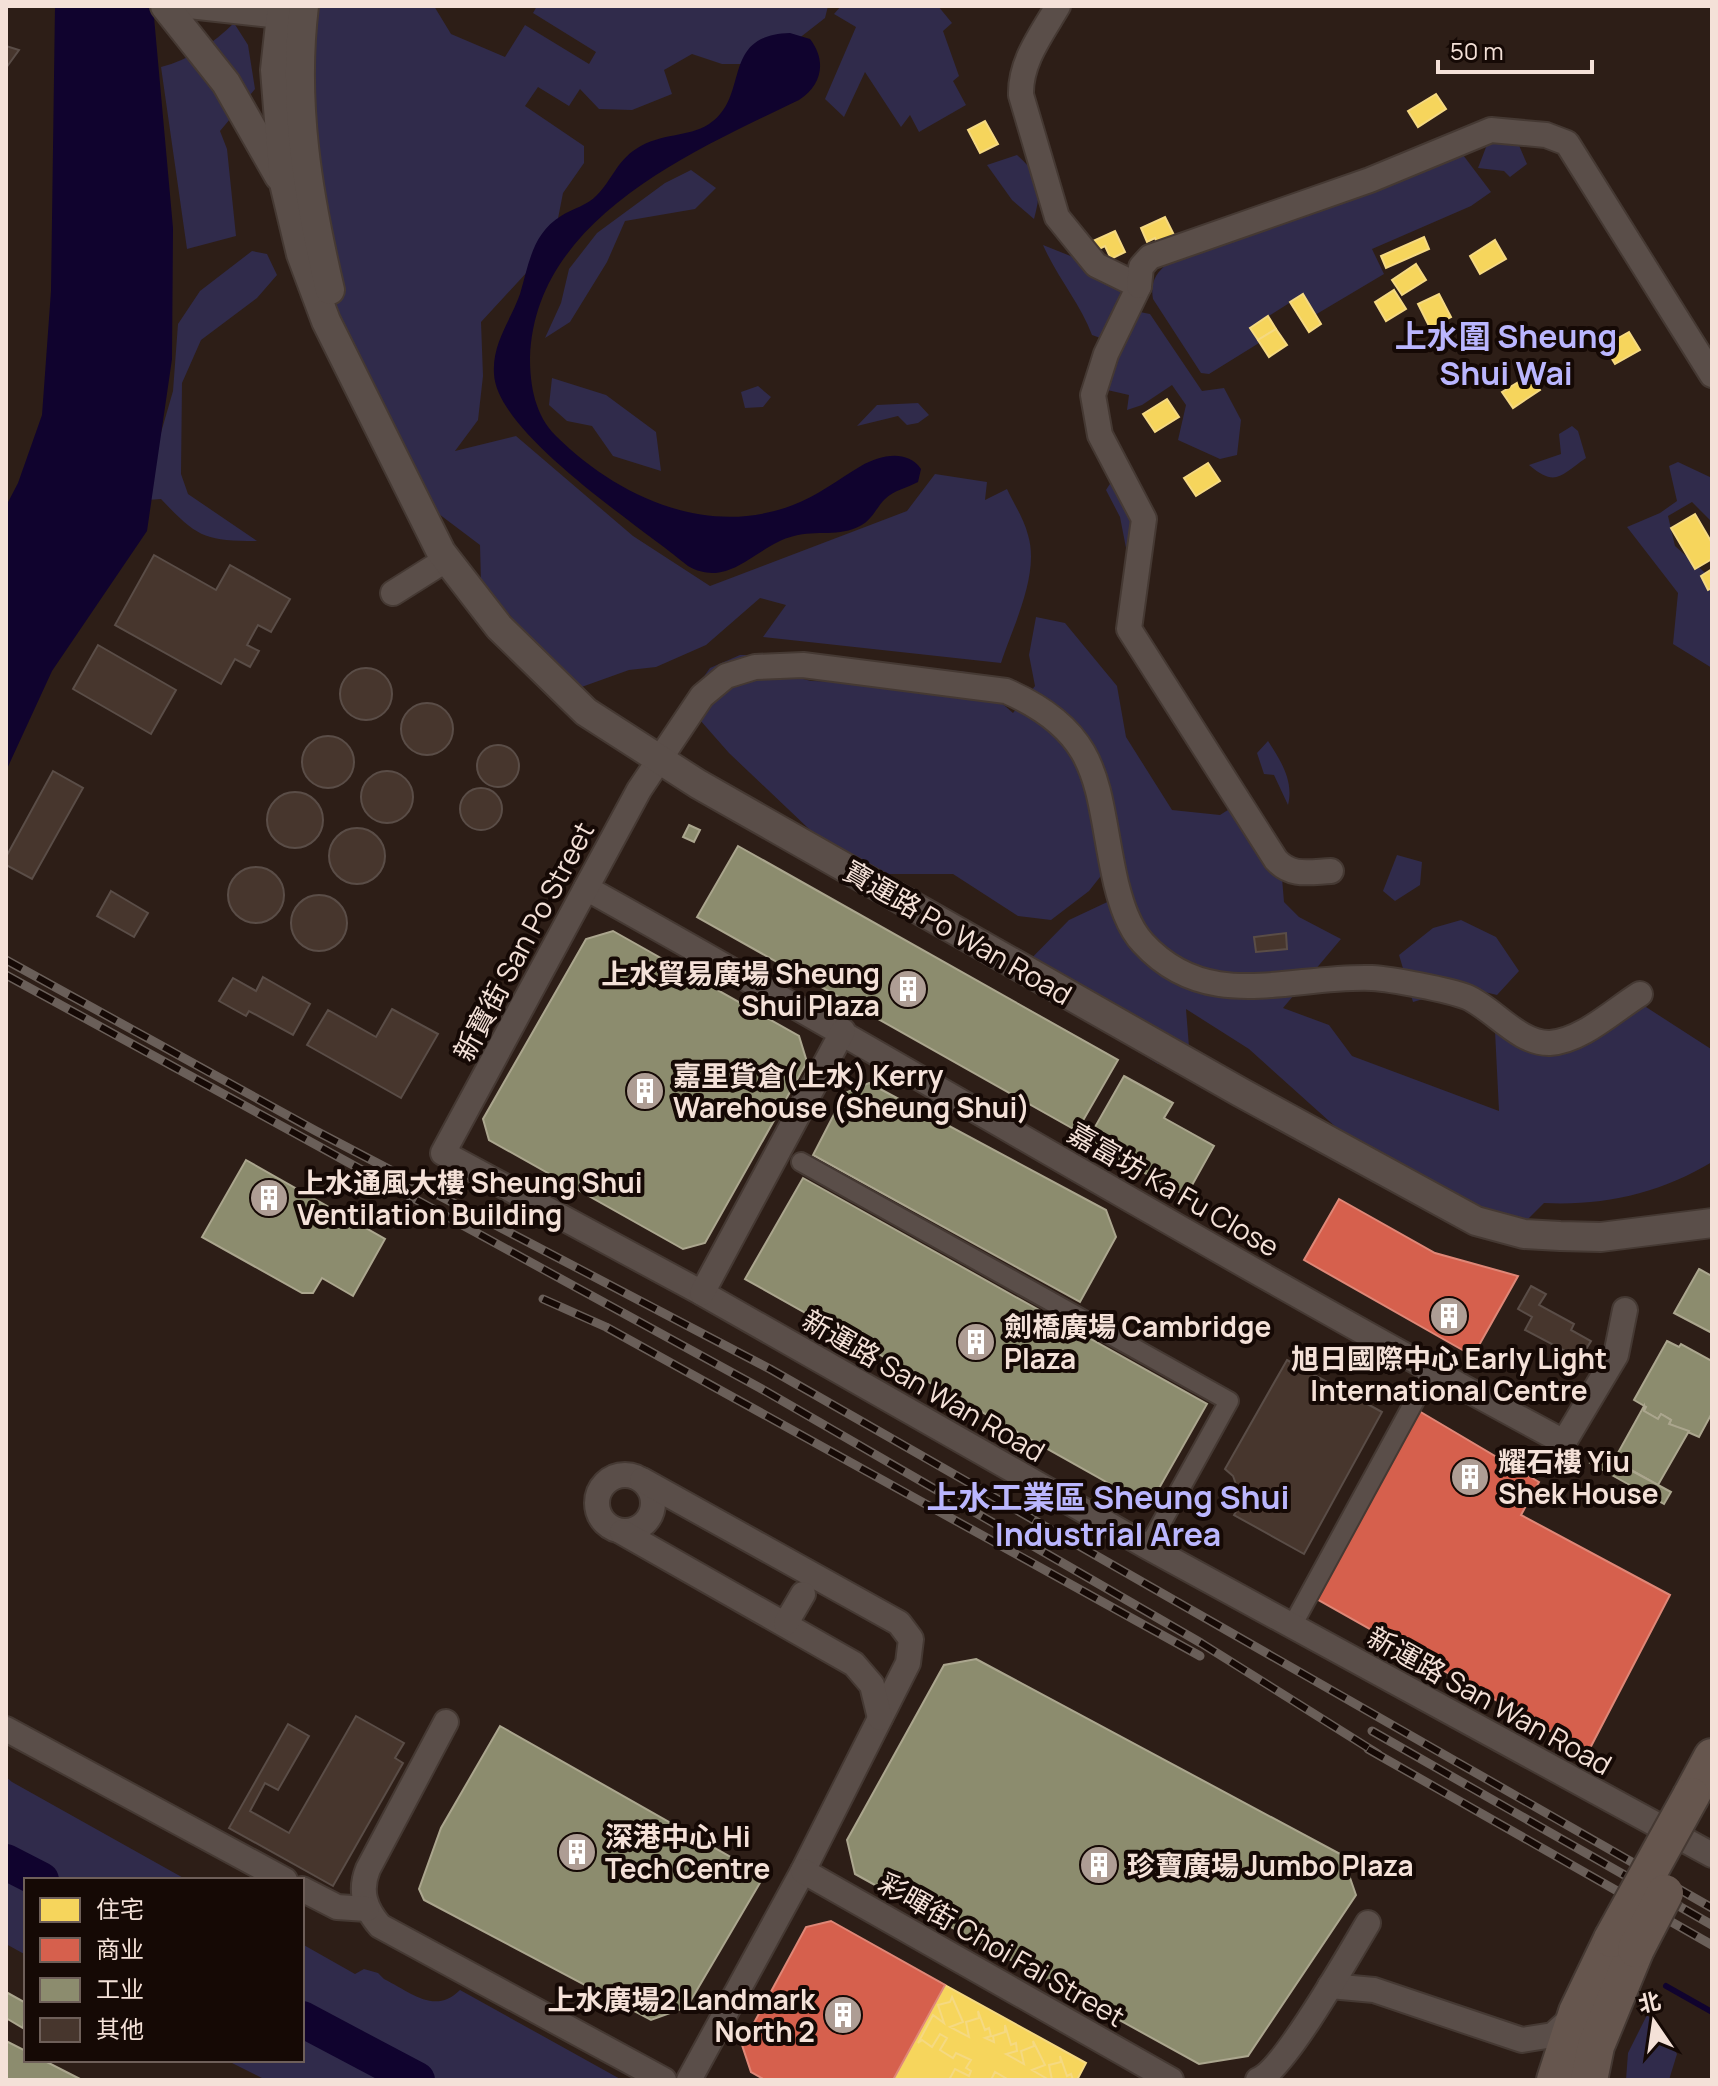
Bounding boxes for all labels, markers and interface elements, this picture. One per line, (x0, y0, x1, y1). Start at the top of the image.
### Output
scale bar (1438, 24, 1592, 74)
text: 50 m (1450, 34, 1504, 67)
district label: 上水圍 Sheung Shui Wai (1395, 314, 1617, 395)
street label: 新寶街 San Po Street (444, 815, 602, 1067)
street label: 寶運路 Po Wan Road (837, 851, 1079, 1013)
place label: 上水貿易廣場 Sheung Shui Plaza (601, 954, 880, 1024)
building icon: 上水貿易廣場 Sheung Shui Plaza (887, 968, 929, 1010)
place label: 嘉里貨倉(上水) Kerry Warehouse (Sheung Shui) (673, 1056, 1030, 1126)
building icon: 嘉里貨倉(上水) Kerry Warehouse (Sheung Shui) (624, 1070, 666, 1112)
street label: 嘉富坊 Ka Fu Close (1062, 1113, 1286, 1265)
place label: 上水通風大樓 Sheung Shui Ventilation Building (297, 1163, 643, 1233)
building icon: 上水通風大樓 Sheung Shui Ventilation Building (248, 1177, 290, 1219)
building icon: 旭日國際中心 Early Light International Centre (1428, 1295, 1470, 1337)
street label: 新運路 San Wan Road (796, 1300, 1052, 1470)
place label: 劍橋廣場 Cambridge Plaza (1004, 1307, 1271, 1377)
building icon: 劍橋廣場 Cambridge Plaza (955, 1321, 997, 1363)
place label: 旭日國際中心 Early Light International Centre (1291, 1339, 1607, 1409)
place label: 耀石樓 Yiu Shek House (1498, 1442, 1658, 1512)
building icon: 耀石樓 Yiu Shek House (1449, 1456, 1491, 1498)
district label: 上水工業區 Sheung Shui Industrial Area (927, 1475, 1289, 1556)
street label: 新運路 San Wan Road (1361, 1617, 1619, 1783)
place label: 深港中心 Hi Tech Centre (605, 1817, 770, 1887)
building icon: 深港中心 Hi Tech Centre (556, 1831, 598, 1873)
building icon: 珍寶廣場 Jumbo Plaza (1078, 1844, 1120, 1886)
place label: 珍寶廣場 Jumbo Plaza (1127, 1846, 1414, 1884)
street label: 彩暉街 Choi Fai Street (872, 1863, 1132, 2035)
legend (24, 1878, 304, 2062)
text: 住宅 (96, 1892, 144, 1925)
text: 商业 (96, 1932, 144, 1965)
text: 工业 (96, 1972, 144, 2005)
place label: 上水廣場2 Landmark North 2 (548, 1980, 816, 2050)
north arrow (1614, 1982, 1694, 2062)
text: 北 (1635, 1985, 1664, 2020)
building icon: 上水廣場2 Landmark North 2 (822, 1994, 864, 2036)
text: 其他 (96, 2012, 144, 2045)

